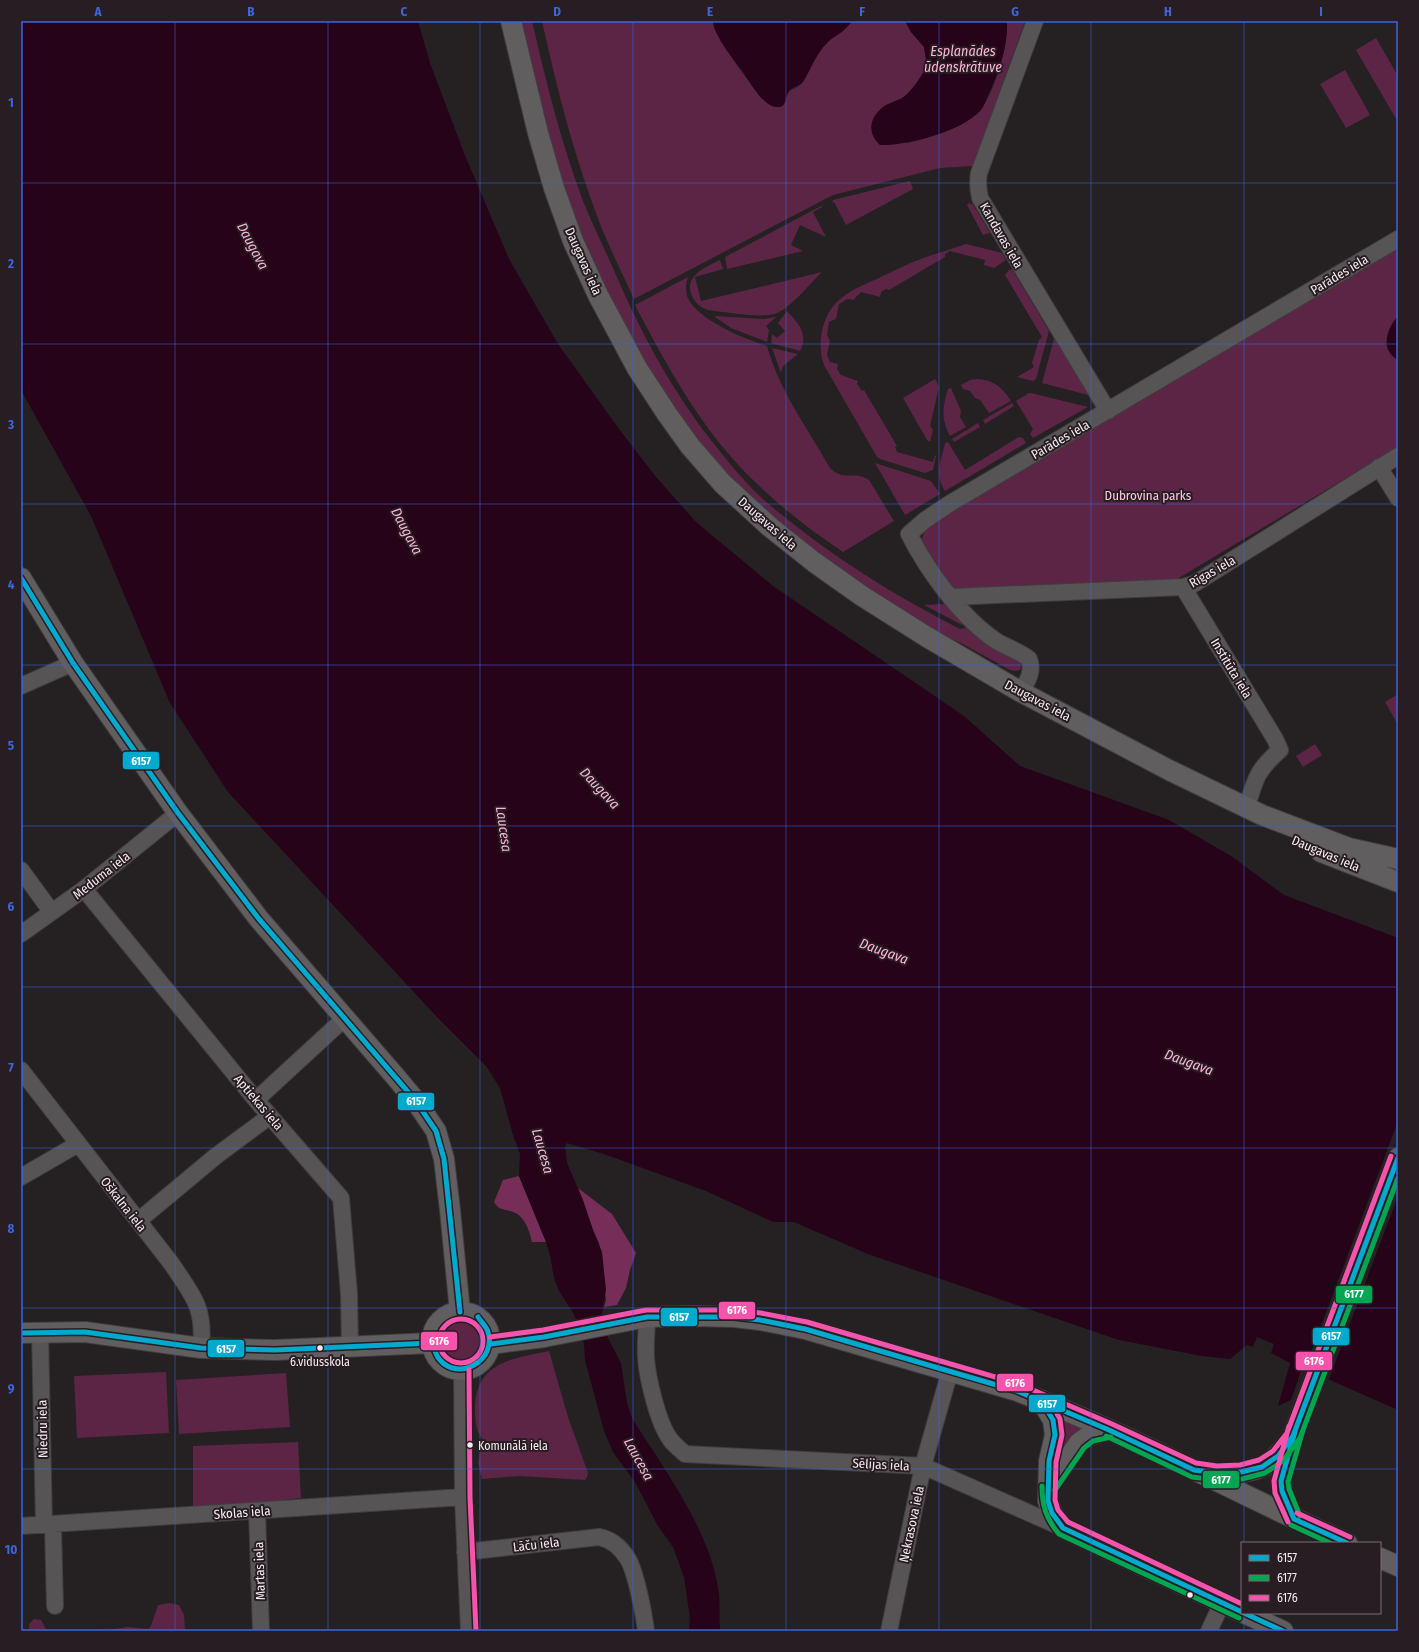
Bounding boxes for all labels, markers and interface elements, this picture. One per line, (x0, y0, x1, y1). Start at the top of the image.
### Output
text: A (93, 4, 102, 19)
text: B (247, 4, 255, 19)
text: C (401, 4, 408, 19)
text: D (553, 4, 561, 19)
text: E (707, 4, 713, 19)
text: F (859, 4, 865, 19)
text: G (1011, 4, 1019, 19)
text: H (1164, 4, 1172, 19)
text: I (1319, 4, 1323, 19)
water label: Esplanādes ūdenskrātuve (924, 43, 1002, 76)
text: 1 (8, 95, 14, 110)
street label: Kandavas iela (977, 200, 1026, 271)
water label: Daugava (233, 220, 272, 273)
street label: Daugavas iela (562, 225, 605, 297)
street label: Parādes iela (1308, 251, 1371, 297)
text: 2 (7, 256, 14, 271)
text: 3 (7, 417, 14, 432)
street label: Parādes iela (1029, 417, 1092, 462)
park label: Dubrovina parks (1105, 488, 1192, 503)
street label: Daugavas iela (735, 494, 800, 553)
water label: Daugava (387, 505, 426, 558)
street label: Rīgas iela (1187, 552, 1238, 591)
text: 4 (8, 577, 15, 592)
street label: Institūta iela (1208, 636, 1255, 701)
street label: Daugavas iela (1002, 677, 1073, 724)
text: 5 (8, 738, 14, 753)
line badge: 6157 (122, 751, 160, 770)
text: 6157 (131, 755, 151, 768)
water label: Daugava (576, 764, 623, 813)
water label: Laucesa (492, 805, 515, 853)
street label: Daugavas iela (1289, 832, 1362, 875)
street label: Meduma iela (70, 848, 133, 902)
text: 6 (8, 899, 15, 914)
water label: Daugava (857, 935, 911, 968)
water label: Daugava (1162, 1046, 1216, 1079)
text: 7 (8, 1060, 14, 1075)
street label: Aptiekas iela (231, 1071, 286, 1133)
line badge: 6157 (397, 1092, 435, 1111)
text: 6157 (406, 1095, 426, 1108)
water label: Laucesa (528, 1127, 557, 1176)
street label: Oškalna iela (98, 1174, 150, 1235)
text: 8 (8, 1221, 15, 1236)
line badge: 6177 (1335, 1285, 1373, 1304)
text: 6177 (1344, 1288, 1364, 1301)
line badge: 6176 (718, 1301, 756, 1320)
text: 6176 (727, 1304, 747, 1317)
line badge: 6157 (660, 1307, 698, 1327)
text: 6157 (669, 1311, 689, 1324)
line badge: 6157 (1312, 1327, 1350, 1346)
text: 6157 (1321, 1330, 1341, 1343)
line badge: 6176 (420, 1331, 458, 1351)
text: 6176 (429, 1335, 449, 1348)
line badge: 6157 (207, 1339, 245, 1358)
text: 6157 (216, 1343, 236, 1356)
marker: 6.vidusskola (315, 1343, 325, 1353)
line badge: 6176 (1295, 1351, 1333, 1371)
place label: 6.vidusskola (290, 1355, 350, 1369)
text: 6176 (1304, 1355, 1324, 1368)
line badge: 6176 (996, 1373, 1034, 1392)
text: 6176 (1005, 1377, 1025, 1390)
text: 9 (8, 1381, 15, 1396)
line badge: 6157 (1028, 1394, 1066, 1413)
text: 6157 (1037, 1398, 1057, 1411)
street label: Niedru iela (34, 1400, 51, 1458)
water label: Laucesa (620, 1435, 657, 1483)
place label: Komunālā iela (478, 1439, 548, 1453)
marker: Komunālā iela (465, 1440, 475, 1450)
street label: Sēlijas iela (852, 1456, 910, 1473)
line badge: 6177 (1202, 1470, 1240, 1489)
text: 6177 (1211, 1474, 1231, 1487)
street label: Ņekrasova iela (896, 1485, 928, 1564)
street label: Skolas iela (213, 1503, 271, 1522)
street label: Lāču iela (512, 1534, 560, 1555)
street label: Martas iela (251, 1541, 268, 1601)
text: 10 (5, 1542, 17, 1557)
legend (1241, 1542, 1381, 1614)
text: 6157 (1277, 1551, 1297, 1565)
text: 6177 (1277, 1571, 1297, 1585)
unlabelled marker (1185, 1590, 1195, 1600)
text: 6176 (1277, 1591, 1298, 1605)

